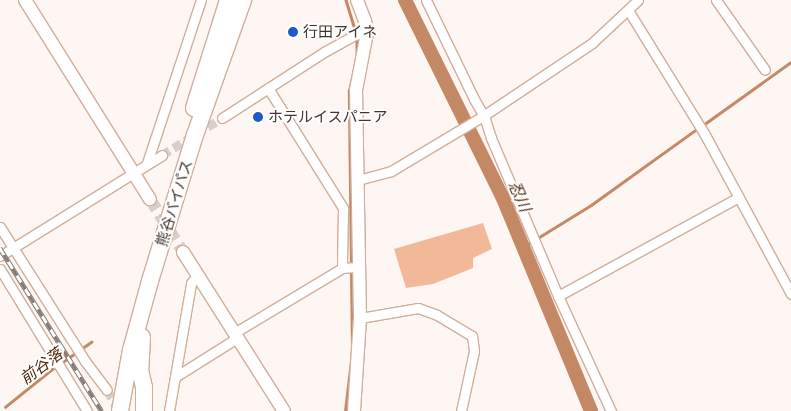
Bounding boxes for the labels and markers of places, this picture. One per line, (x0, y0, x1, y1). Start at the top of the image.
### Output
place label: 行田アイネ (303, 23, 378, 41)
marker: 行田アイネ (287, 26, 299, 38)
place label: ホテルイスパニア (268, 108, 388, 126)
marker: ホテルイスパニア (252, 111, 264, 123)

